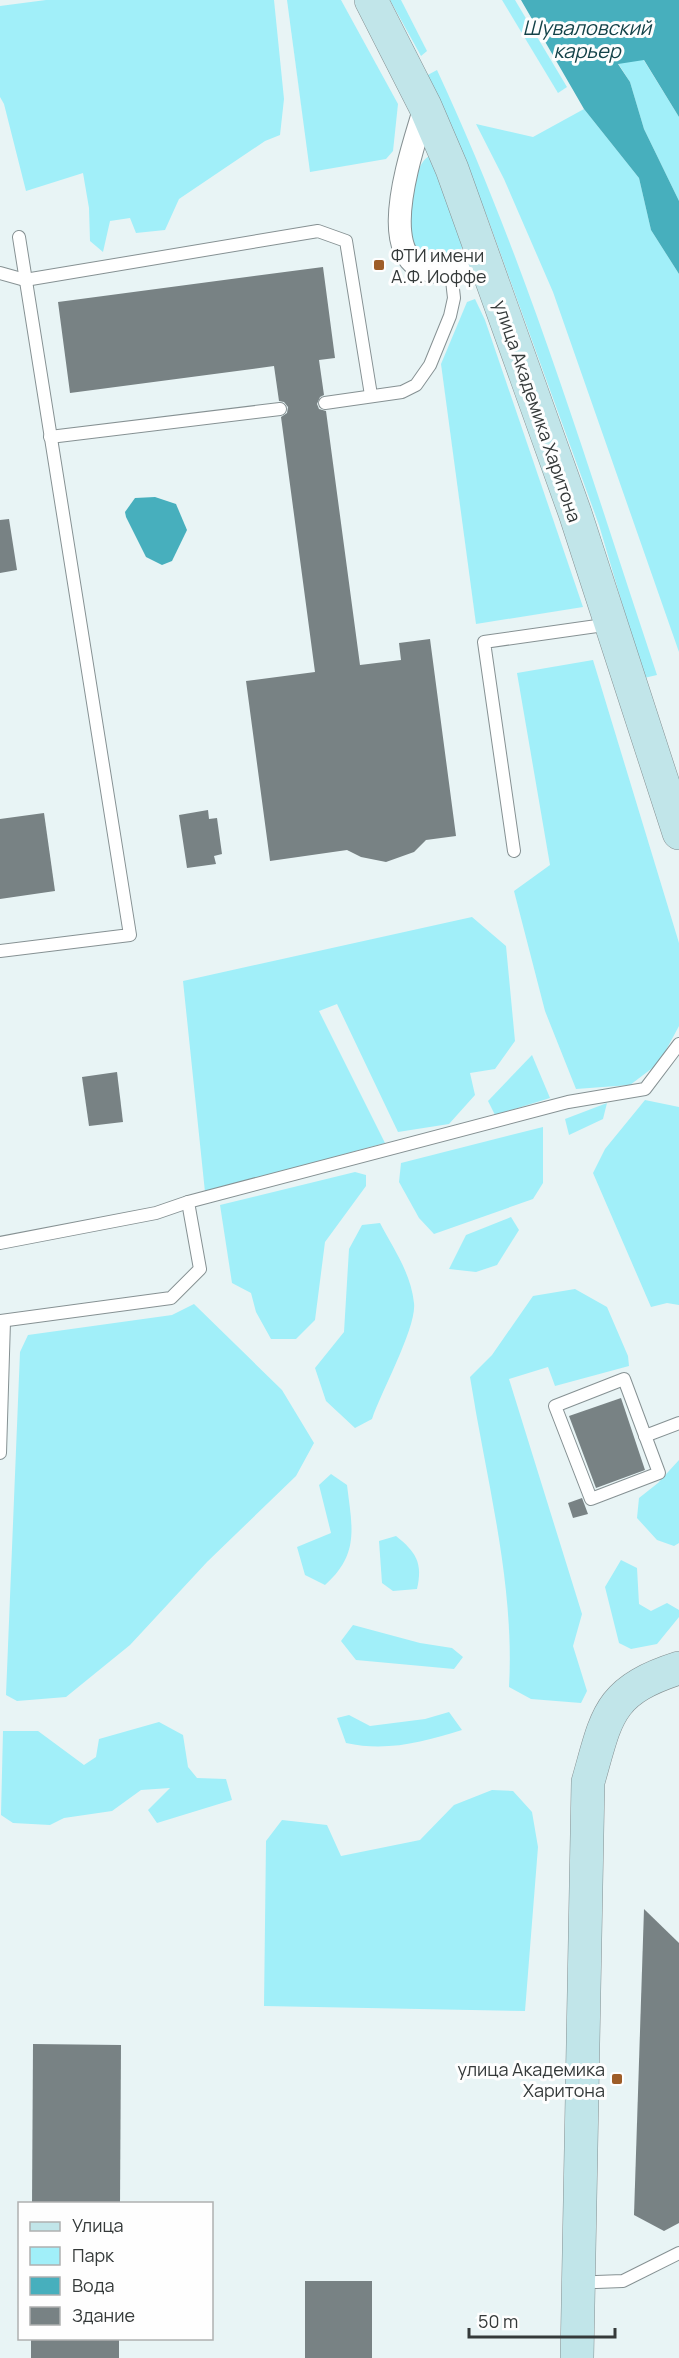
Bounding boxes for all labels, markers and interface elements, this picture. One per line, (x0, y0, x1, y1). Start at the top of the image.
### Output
water label: Шуваловский карьер (523, 14, 653, 64)
place label: ФТИ имени А.Ф. Иоффе (391, 243, 486, 288)
marker: ФТИ имени А.Ф. Иоффе (372, 258, 386, 272)
street label: улица Академика Харитона (489, 297, 587, 525)
place label: улица Академика Харитона (458, 2057, 605, 2102)
marker: улица Академика Харитона (610, 2072, 624, 2086)
legend (18, 2202, 213, 2340)
text: Улица (72, 2213, 124, 2237)
text: Парк (72, 2243, 115, 2267)
text: Вода (72, 2273, 114, 2297)
scale bar (469, 2301, 614, 2339)
text: Здание (72, 2303, 135, 2327)
text: 50 m (478, 2309, 518, 2333)

